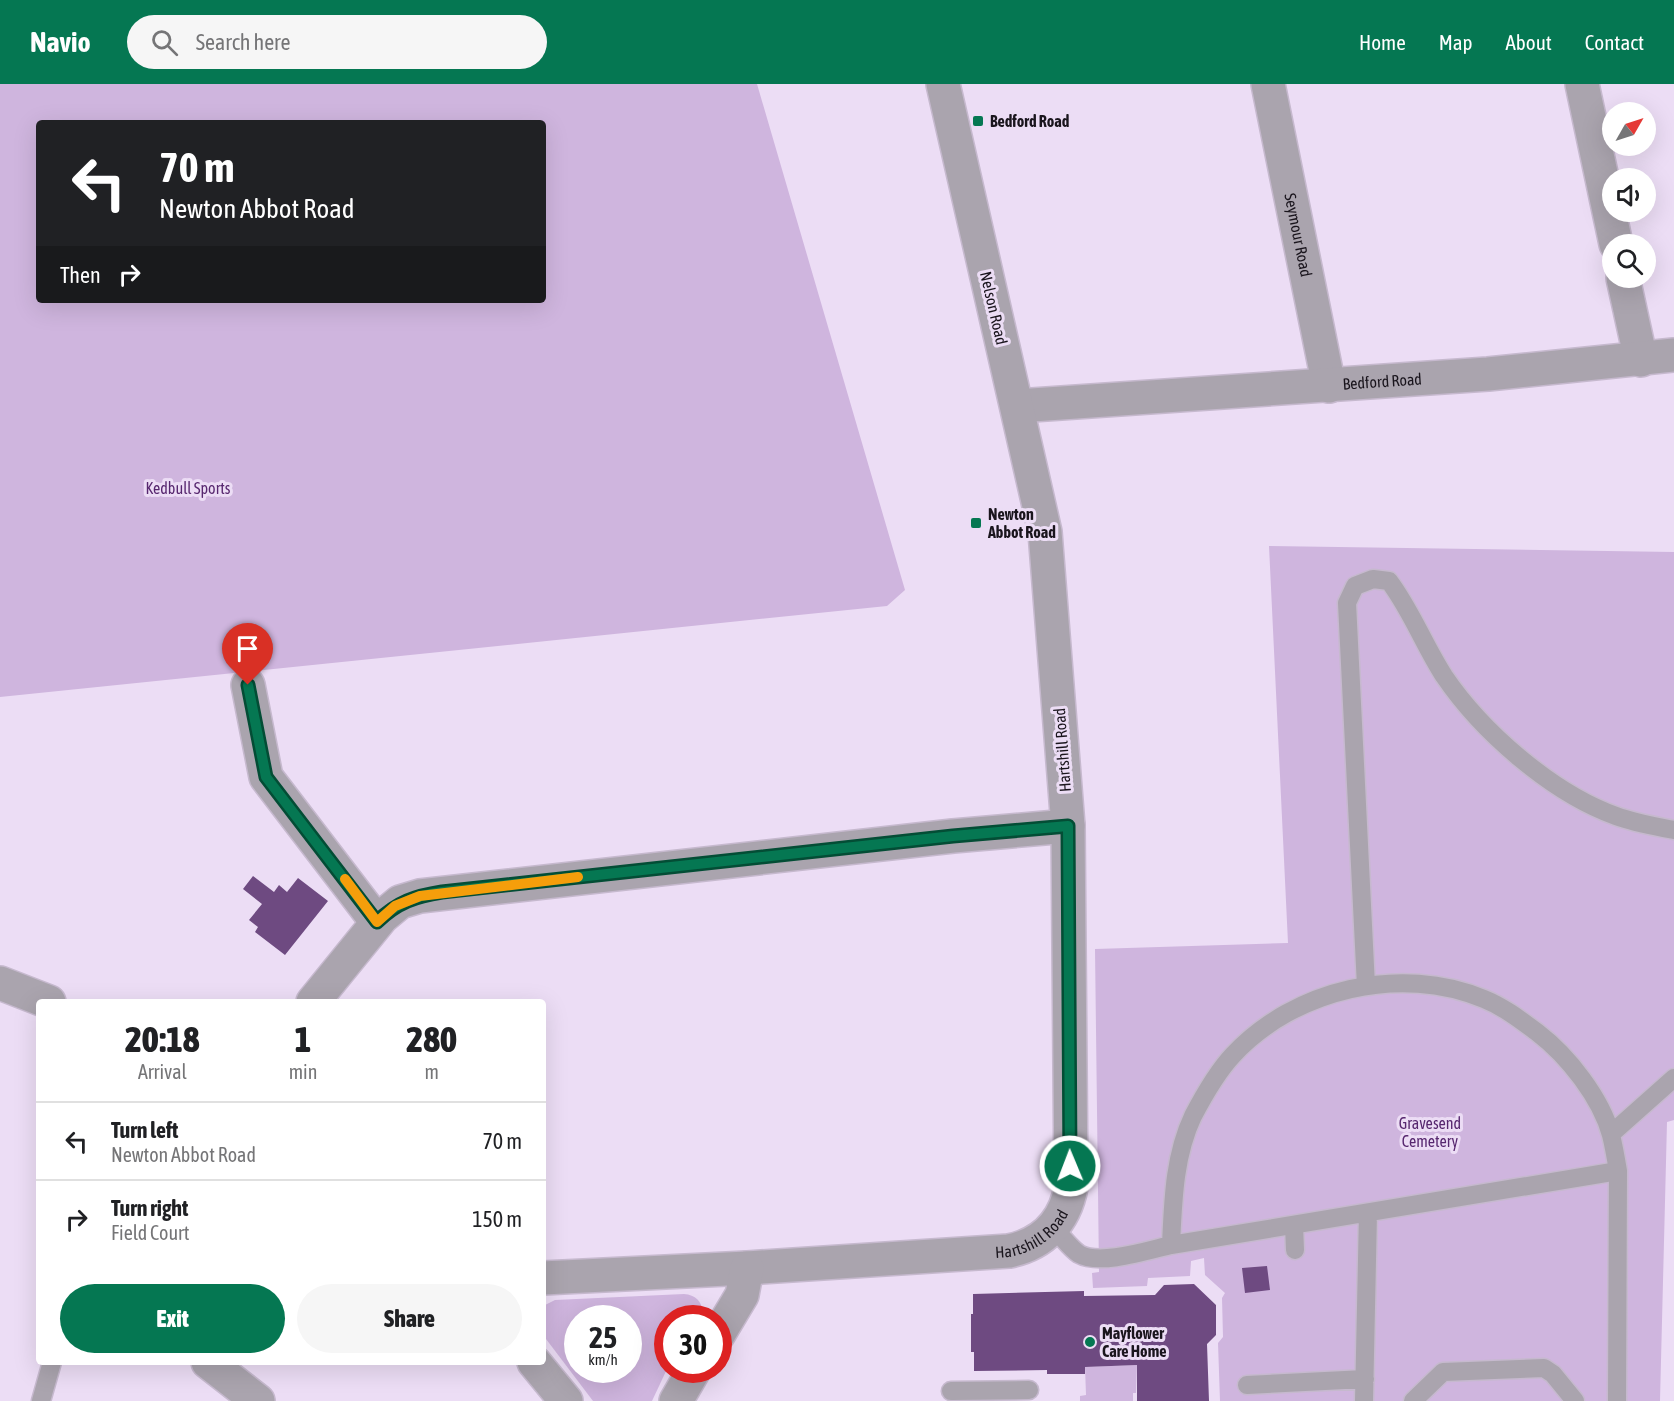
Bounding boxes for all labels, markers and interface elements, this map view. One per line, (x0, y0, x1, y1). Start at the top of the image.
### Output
search box (127, 15, 547, 69)
text: Navio (30, 26, 91, 58)
icon: search (148, 26, 181, 59)
text: Search here (196, 29, 291, 55)
text: Home (1359, 30, 1406, 54)
text: Map (1439, 30, 1473, 54)
text: About (1506, 30, 1552, 54)
text: Contact (1585, 30, 1644, 54)
north arrow (1602, 102, 1656, 156)
map controls (1602, 102, 1656, 288)
place label: Bedford Road (990, 112, 1070, 130)
marker: Bedford Road (971, 114, 985, 128)
text: 70 m (159, 143, 234, 191)
icon: left (60, 144, 138, 222)
button: sound (1602, 168, 1656, 222)
street label: Seymour Road (1281, 192, 1316, 278)
text: Newton Abbot Road (159, 193, 355, 224)
button: search (1602, 234, 1656, 288)
icon: right (113, 258, 146, 291)
text: Then (60, 262, 101, 288)
street label: Nelson Road (977, 270, 1011, 346)
street label: Bedford Road (1342, 370, 1422, 393)
park label: Kedbull Sports (146, 479, 231, 498)
place label: Newton Abbot Road (987, 505, 1056, 541)
marker: Newton Abbot Road (969, 516, 983, 530)
pin (222, 623, 273, 685)
icon: arrive (231, 632, 264, 665)
street label: Hartshill Road (1050, 707, 1074, 793)
text: 20:18 (125, 1018, 200, 1060)
text: 1 (295, 1018, 311, 1060)
text: 280 (406, 1018, 457, 1060)
text: Arrival (138, 1060, 187, 1083)
text: min (289, 1060, 317, 1083)
text: m (424, 1060, 439, 1083)
park label: Gravesend Cemetery (1399, 1114, 1461, 1151)
text: Turn left (111, 1117, 178, 1143)
icon: left (60, 1125, 93, 1158)
text: 70 m (482, 1128, 522, 1154)
position arrow (1038, 1134, 1102, 1198)
text: Newton Abbot Road (111, 1143, 256, 1166)
text: Turn right (111, 1195, 188, 1221)
icon: right (60, 1203, 93, 1236)
text: 150 m (472, 1206, 522, 1232)
street label: Hartshill Road (994, 1206, 1071, 1261)
text: Field Court (111, 1221, 190, 1244)
button: Exit (60, 1284, 285, 1353)
button: Share (297, 1284, 522, 1353)
speed limit sign: 30 (654, 1305, 732, 1383)
text: 25 (589, 1320, 617, 1354)
place label: Mayflower Care Home (1102, 1324, 1166, 1360)
marker: Mayflower Care Home (1083, 1335, 1097, 1349)
text: km/h (588, 1351, 618, 1368)

